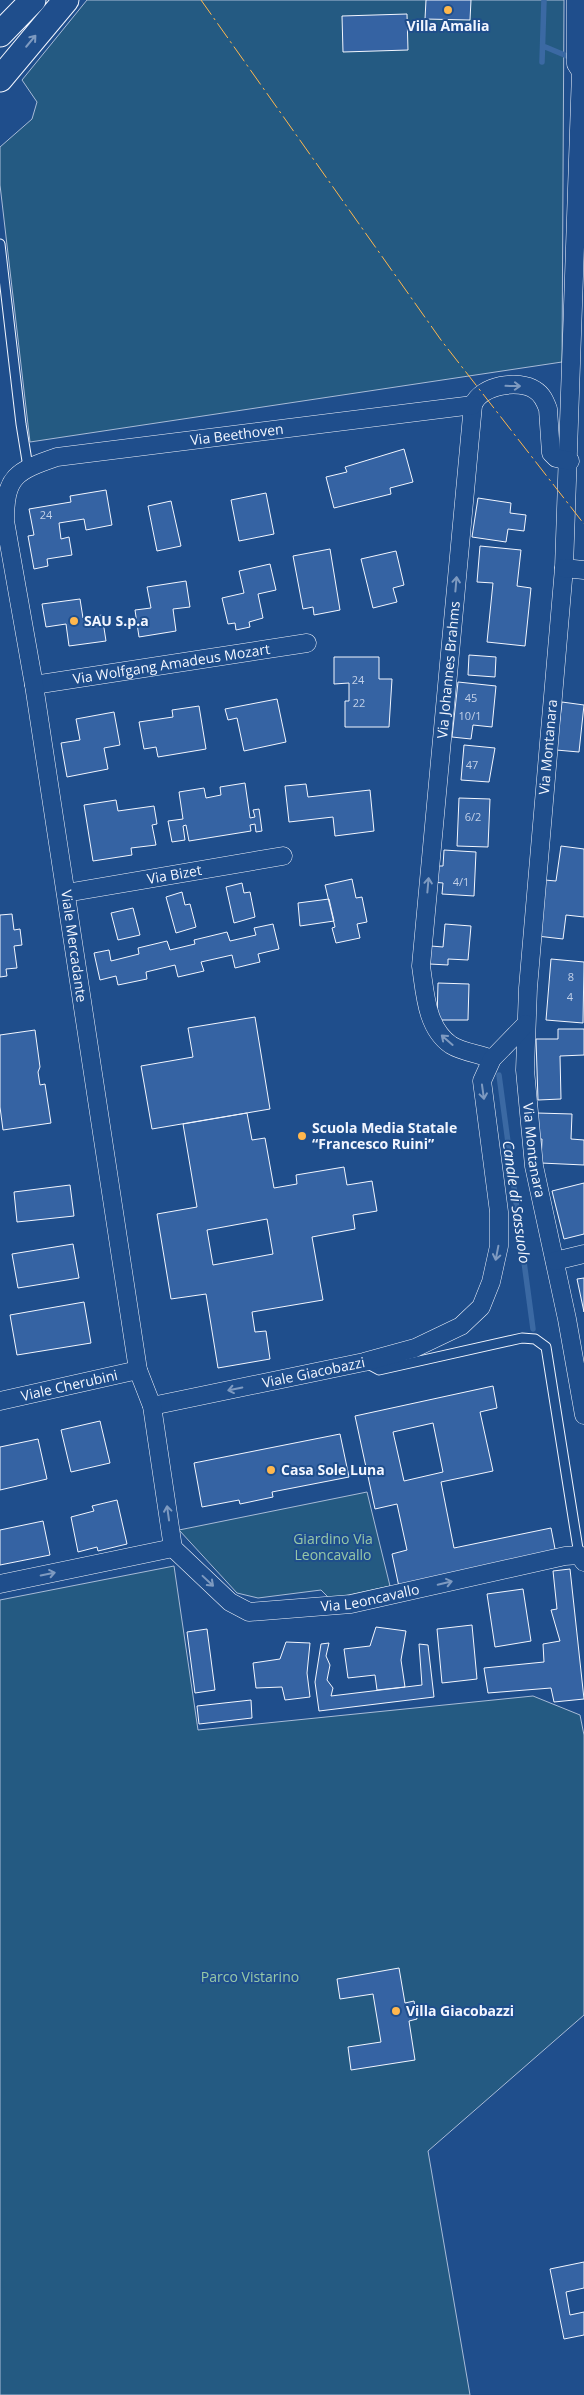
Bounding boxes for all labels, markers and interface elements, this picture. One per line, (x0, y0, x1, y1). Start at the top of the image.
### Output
marker: Villa Amalia (442, 4, 454, 16)
place label: Villa Amalia (407, 16, 489, 35)
one-way arrow (25, 35, 37, 48)
one-way arrow (505, 381, 521, 391)
street label: Via Beethoven (189, 419, 284, 449)
house number: 24 (40, 507, 53, 522)
one-way arrow (451, 576, 461, 592)
street label: Via Johannes Brahms (432, 600, 464, 739)
place label: SAU S.p.a (84, 611, 149, 630)
marker: SAU S.p.a (68, 615, 80, 627)
street label: Via Wolfgang Amadeus Mozart (71, 639, 271, 688)
house number: 24 (352, 672, 365, 687)
house number: 45 (465, 690, 477, 705)
house number: 22 (353, 695, 365, 710)
street label: Via Montanara (534, 699, 561, 795)
house number: 10/1 (459, 708, 481, 723)
house number: 47 (466, 757, 478, 772)
house number: 6/2 (465, 809, 481, 824)
street label: Via Bizet (145, 860, 203, 888)
house number: 4/1 (453, 874, 469, 889)
one-way arrow (423, 877, 432, 893)
street label: Viale Mercadante (57, 889, 92, 1003)
house number: 8 (568, 969, 574, 984)
house number: 4 (567, 989, 574, 1004)
one-way arrow (441, 1035, 454, 1046)
one-way arrow (478, 1084, 488, 1100)
street label: Via Montanara (519, 1102, 551, 1199)
place label: Scuola Media Statale “Francesco Ruini” (312, 1118, 457, 1153)
marker: Scuola Media Statale “Francesco Ruini” (296, 1130, 308, 1142)
water label: Canale di Sassuolo (498, 1139, 536, 1265)
one-way arrow (492, 1245, 502, 1261)
street label: Viale Giacobazzi (260, 1352, 367, 1392)
street label: Viale Cherubini (19, 1365, 119, 1405)
one-way arrow (227, 1384, 243, 1394)
place label: Casa Sole Luna (281, 1460, 385, 1479)
marker: Casa Sole Luna (265, 1464, 277, 1476)
one-way arrow (162, 1506, 172, 1522)
park label: Giardino Via Leoncavallo (293, 1529, 373, 1564)
one-way arrow (39, 1568, 55, 1578)
one-way arrow (202, 1575, 215, 1587)
one-way arrow (437, 1578, 453, 1587)
street label: Via Leoncavallo (320, 1579, 421, 1615)
park label: Parco Vistarino (201, 1967, 299, 1986)
place label: Villa Giacobazzi (406, 2001, 514, 2020)
marker: Villa Giacobazzi (390, 2005, 402, 2017)

